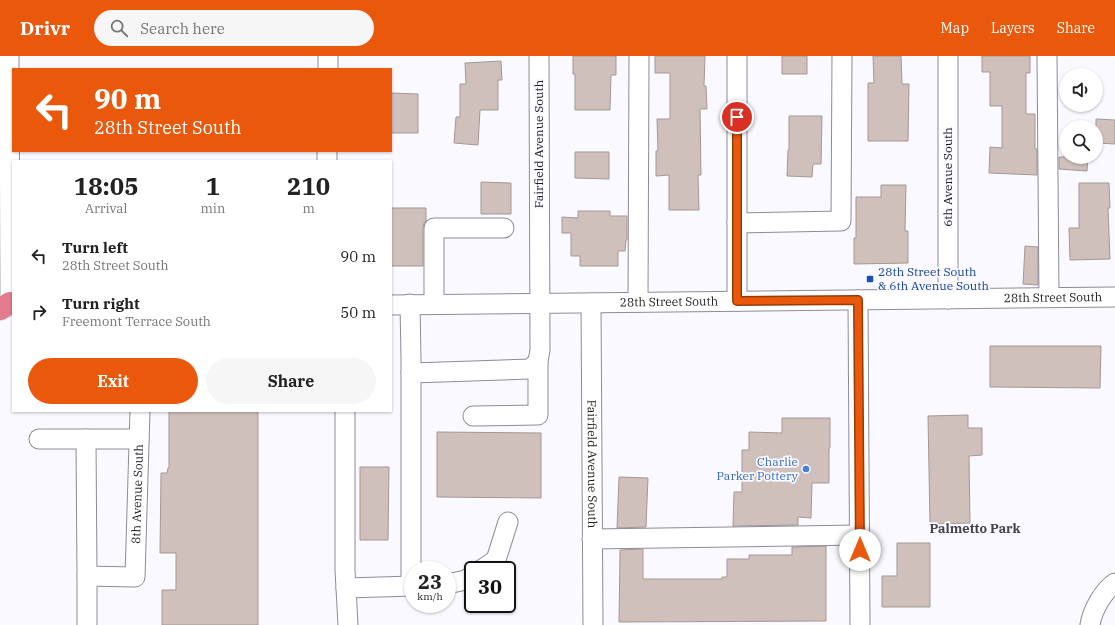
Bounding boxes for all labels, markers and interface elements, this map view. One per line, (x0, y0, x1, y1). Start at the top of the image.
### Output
search box (94, 10, 374, 46)
text: Drivr (20, 16, 70, 40)
icon: search (108, 17, 130, 39)
text: Search here (140, 19, 225, 38)
text: Map (941, 19, 969, 37)
text: Layers (991, 19, 1035, 37)
text: Share (1057, 19, 1095, 37)
map controls (1059, 68, 1103, 164)
button: sound (1059, 68, 1103, 112)
street label: Fairfield Avenue South (531, 79, 546, 208)
text: 90 m (94, 80, 161, 117)
icon: left (28, 84, 80, 136)
pin (720, 100, 754, 134)
icon: arrive (726, 106, 748, 128)
text: 28th Street South (94, 116, 242, 139)
button: search (1059, 120, 1103, 164)
street label: 6th Avenue South (940, 127, 955, 227)
text: 18:05 (74, 170, 139, 202)
text: 1 (206, 170, 220, 202)
text: 210 (287, 170, 330, 202)
text: Arrival (85, 200, 127, 217)
text: min (200, 200, 225, 217)
text: m (302, 200, 315, 217)
text: Turn left (62, 238, 128, 257)
icon: left (28, 245, 50, 267)
text: 90 m (340, 247, 376, 266)
text: 28th Street South (62, 257, 169, 274)
place label: 28th Street South & 6th Avenue South (878, 264, 989, 293)
marker: 28th Street South & 6th Avenue South (865, 274, 875, 284)
street label: 28th Street South (1004, 289, 1103, 305)
street label: 28th Street South (620, 293, 719, 309)
text: Turn right (62, 294, 140, 313)
icon: right (28, 301, 50, 323)
text: 50 m (340, 303, 376, 322)
text: Freemont Terrace South (62, 313, 211, 330)
button: Exit (28, 358, 198, 404)
button: Share (206, 358, 376, 404)
street label: Fairfield Avenue South (585, 400, 600, 529)
street label: 8th Avenue South (128, 443, 146, 544)
place label: Charlie Parker Pottery (717, 454, 799, 483)
marker: Charlie Parker Pottery (801, 464, 811, 474)
district label: Palmetto Park (929, 520, 1021, 537)
position arrow (839, 529, 881, 571)
speed limit sign: 30 (464, 561, 516, 613)
text: 23 (418, 568, 442, 595)
text: km/h (417, 590, 443, 603)

